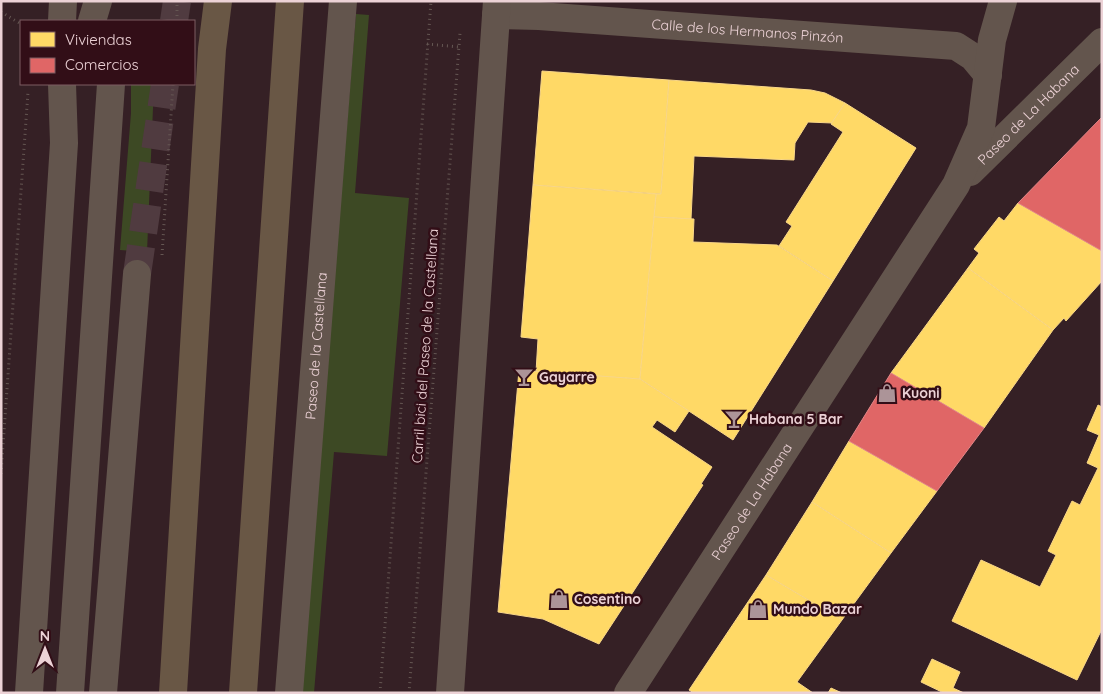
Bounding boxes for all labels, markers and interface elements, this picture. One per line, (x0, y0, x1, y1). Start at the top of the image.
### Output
street label: Calle de los Hermanos Pinzón (651, 15, 844, 47)
legend (20, 20, 195, 85)
text: Viviendas (65, 30, 132, 49)
text: Comercios (65, 55, 139, 74)
street label: Paseo de La Habana (974, 60, 1083, 168)
street label: Carril bici del Paseo de la Castellana (408, 228, 442, 464)
street label: Paseo de la Castellana (301, 272, 331, 420)
bar icon: Gayarre (513, 366, 535, 388)
place label: Gayarre (539, 368, 595, 386)
shop icon: Kuoni (876, 382, 898, 404)
place label: Kuoni (902, 384, 940, 402)
bar icon: Habana 5 Bar (723, 408, 745, 430)
place label: Habana 5 Bar (749, 410, 843, 428)
street label: Paseo de La Habana (707, 440, 796, 563)
shop icon: Cosentino (548, 588, 570, 610)
place label: Cosentino (574, 590, 641, 608)
shop icon: Mundo Bazar (747, 598, 769, 620)
place label: Mundo Bazar (773, 600, 862, 618)
north arrow (20, 624, 70, 674)
text: N (40, 627, 50, 645)

